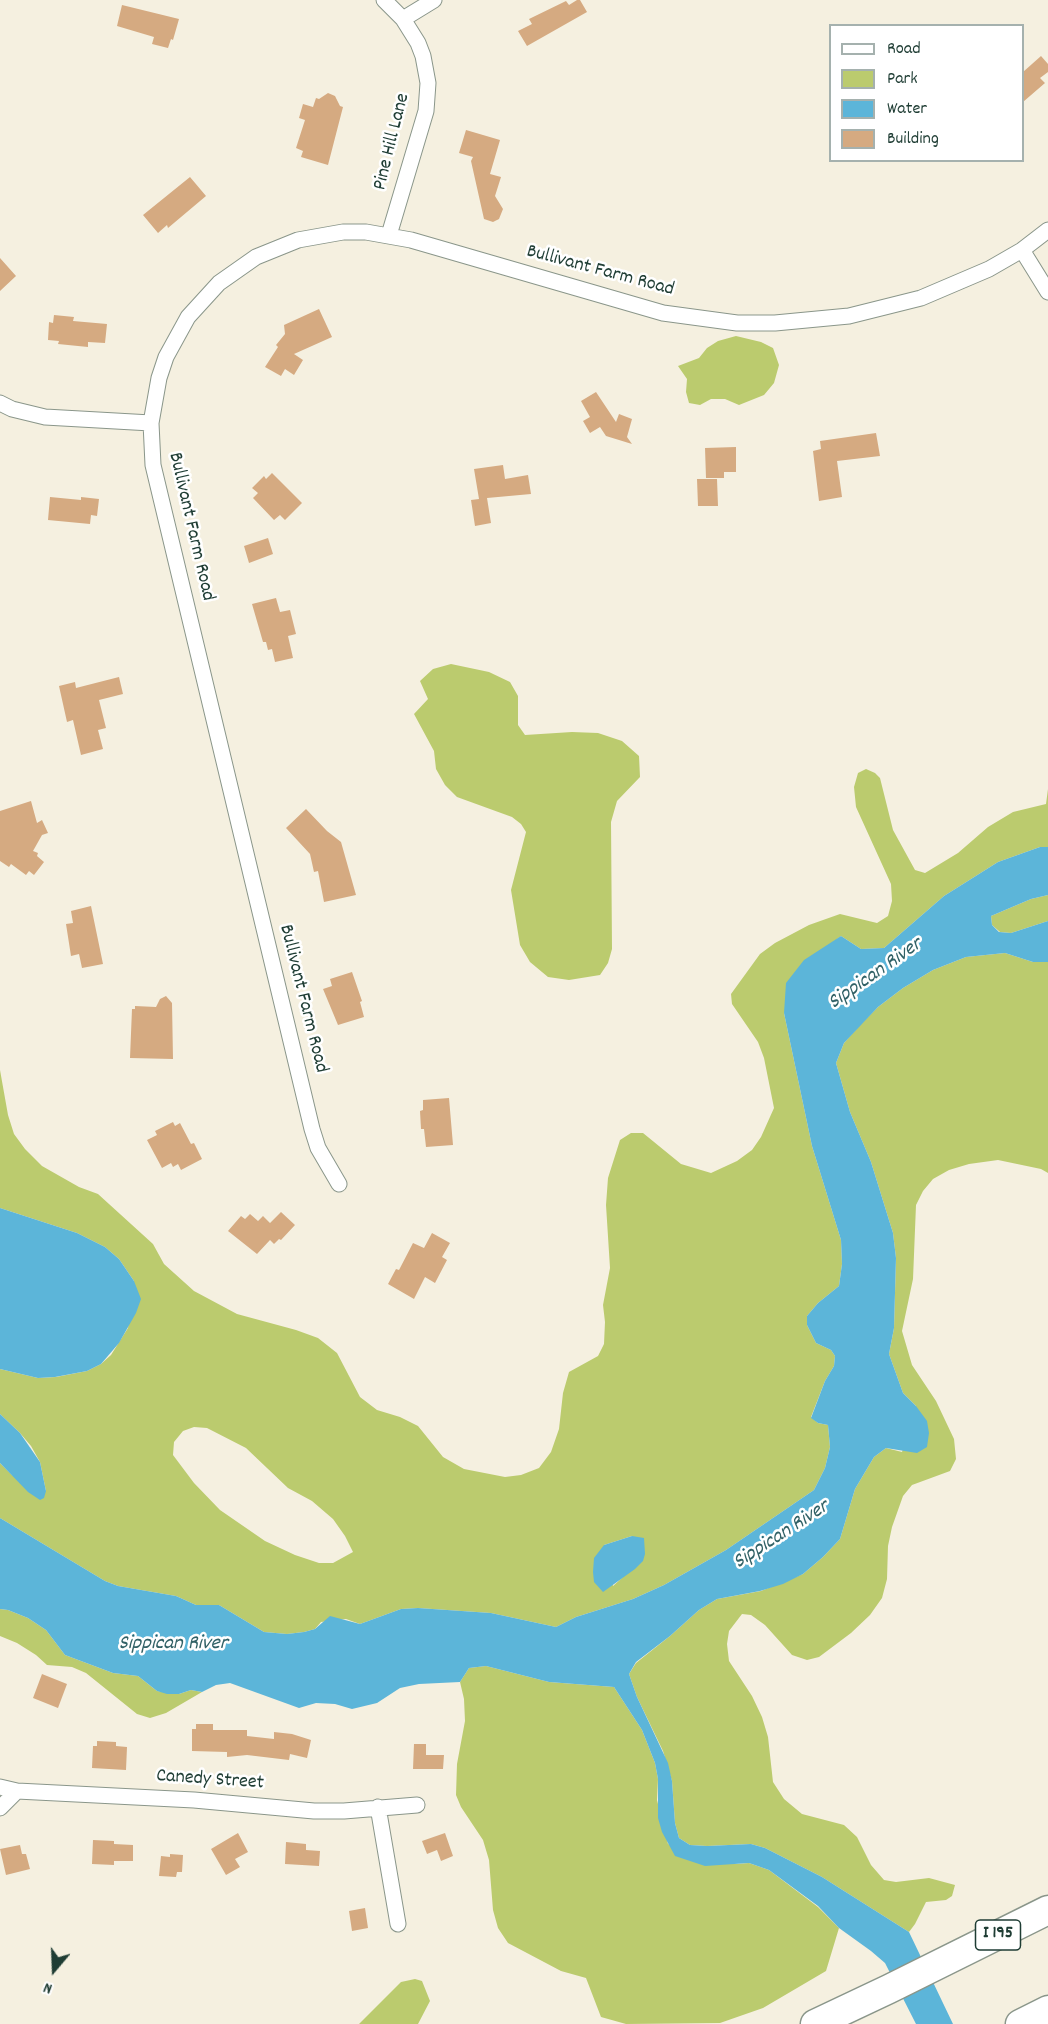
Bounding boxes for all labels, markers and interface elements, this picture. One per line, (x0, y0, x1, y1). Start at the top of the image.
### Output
legend (829, 24, 1024, 162)
text: Road (887, 37, 921, 62)
text: Park (887, 67, 918, 92)
street label: Pine Hill Lane (369, 91, 417, 193)
text: Water (887, 97, 927, 122)
text: Building (887, 127, 939, 152)
street label: Bullivant Farm Road (524, 241, 676, 303)
street label: Bullivant Farm Road (161, 450, 219, 604)
street label: Bullivant Farm Road (272, 923, 332, 1075)
water label: Sippican River (824, 933, 928, 1017)
water label: Sippican River (729, 1496, 835, 1576)
water label: Sippican River (119, 1632, 227, 1658)
street label: Canedy Street (155, 1765, 265, 1797)
road number: I 195 (976, 1920, 1020, 1950)
north arrow (24, 1940, 84, 2000)
text: N (40, 1975, 55, 2000)

